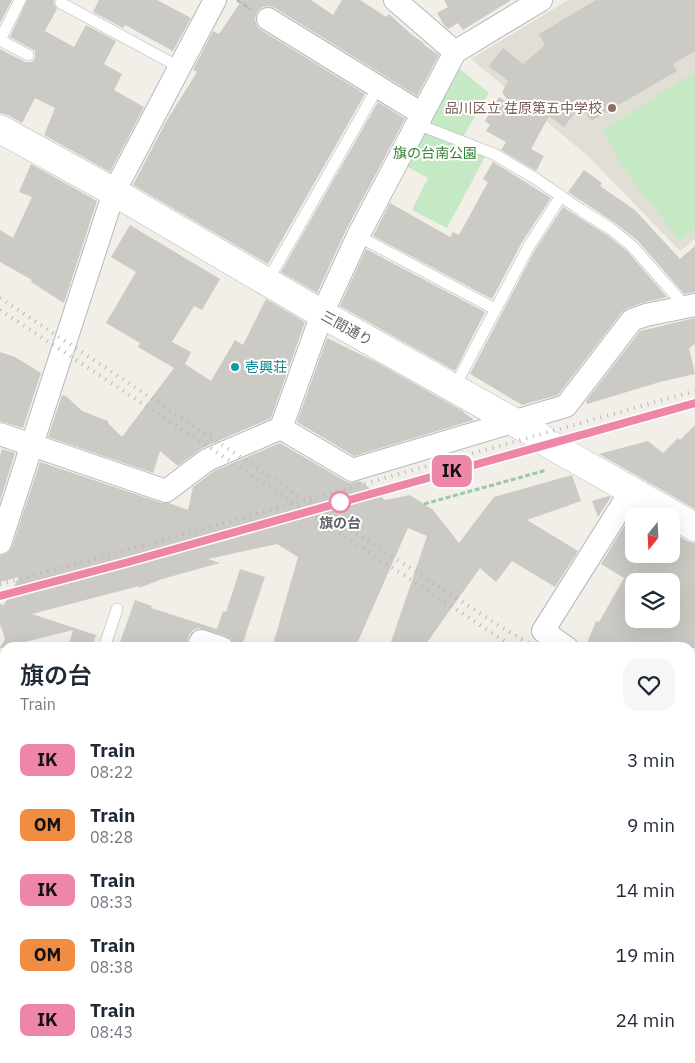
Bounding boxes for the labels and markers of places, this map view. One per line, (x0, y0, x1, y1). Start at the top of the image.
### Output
place label: 品川区立 荏原第五中学校 (445, 99, 602, 117)
marker: 品川区立 荏原第五中学校 (606, 102, 618, 114)
place label: 壱興荘 (245, 358, 287, 376)
marker: 壱興荘 (229, 361, 241, 373)
marker: 旗の台 (329, 491, 351, 513)
place label: 旗の台 (319, 514, 361, 532)

